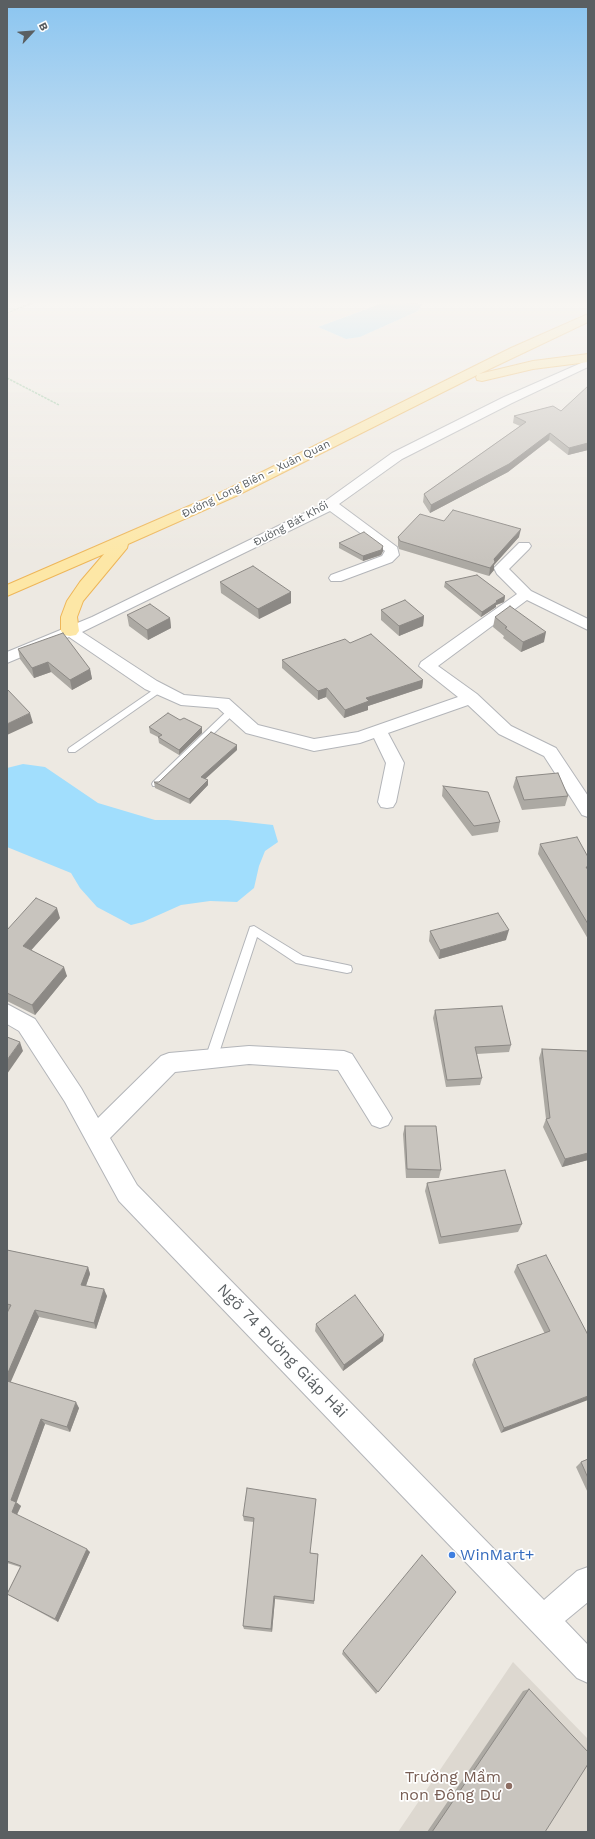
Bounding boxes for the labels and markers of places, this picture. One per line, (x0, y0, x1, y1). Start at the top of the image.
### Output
place label: WinMart+ (460, 1545, 534, 1565)
marker: WinMart+ (447, 1550, 457, 1560)
place label: Trường Mầm non Đông Dư (399, 1767, 501, 1805)
marker: Trường Mầm non Đông Dư (504, 1781, 514, 1791)

